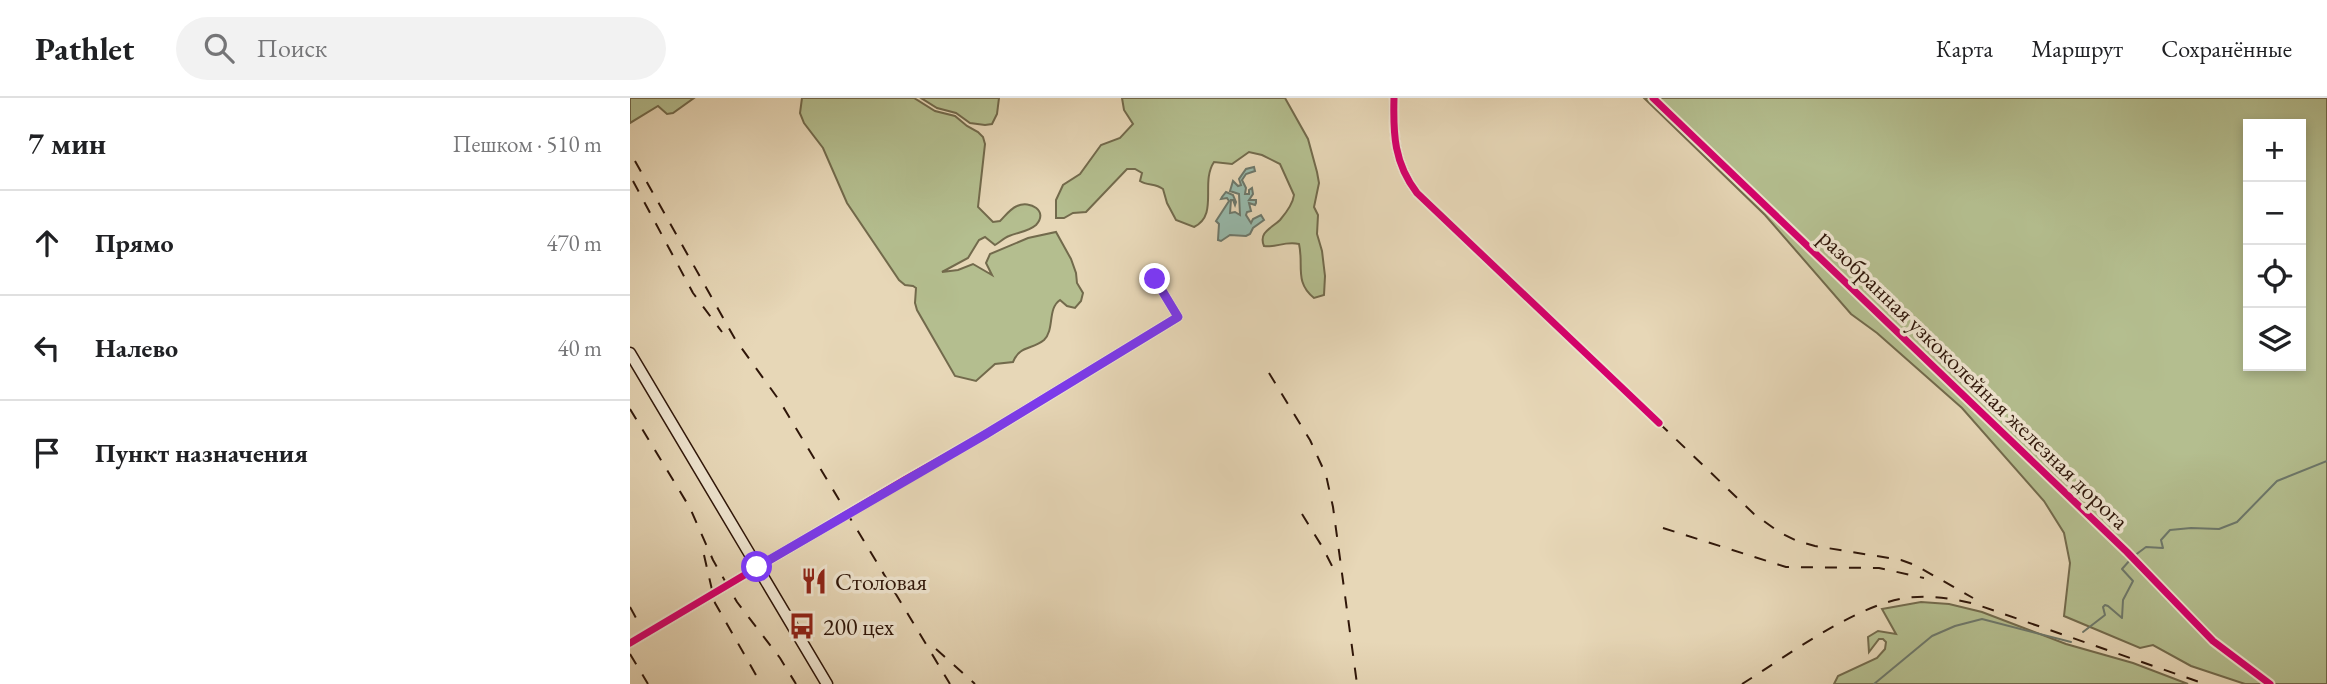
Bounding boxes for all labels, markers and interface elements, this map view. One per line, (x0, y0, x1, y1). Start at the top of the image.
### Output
search box (176, 17, 666, 80)
text: Pathlet (35, 27, 134, 70)
icon: search (200, 29, 238, 67)
text: Поиск (256, 31, 327, 65)
text: Карта (1936, 33, 1993, 64)
text: Маршрут (2031, 33, 2123, 64)
text: Сохранённые (2161, 33, 2292, 64)
map controls (2243, 119, 2306, 371)
button: + (2243, 119, 2306, 182)
text: 7 мин (28, 124, 106, 163)
text: Пешком · 510 m (453, 129, 602, 159)
button: − (2243, 182, 2306, 245)
street label: разобранная узкоколейная железная дорога (1812, 222, 2136, 536)
icon: ahead (28, 224, 66, 262)
text: Прямо (95, 226, 174, 260)
text: 470 m (546, 228, 602, 258)
button: locate (2243, 245, 2306, 308)
route end (1139, 263, 1170, 294)
button: layers (2243, 308, 2306, 371)
icon: left (28, 329, 66, 367)
text: Налево (95, 331, 178, 365)
text: 40 m (557, 333, 602, 363)
icon: arrive (28, 434, 66, 472)
text: Пункт назначения (95, 436, 308, 470)
route start (741, 551, 772, 582)
restaurant icon: Cтоловая (799, 566, 829, 596)
place label: Cтоловая (835, 566, 927, 597)
bus stop icon: 200 цех (787, 611, 817, 641)
place label: 200 цех (823, 611, 895, 642)

